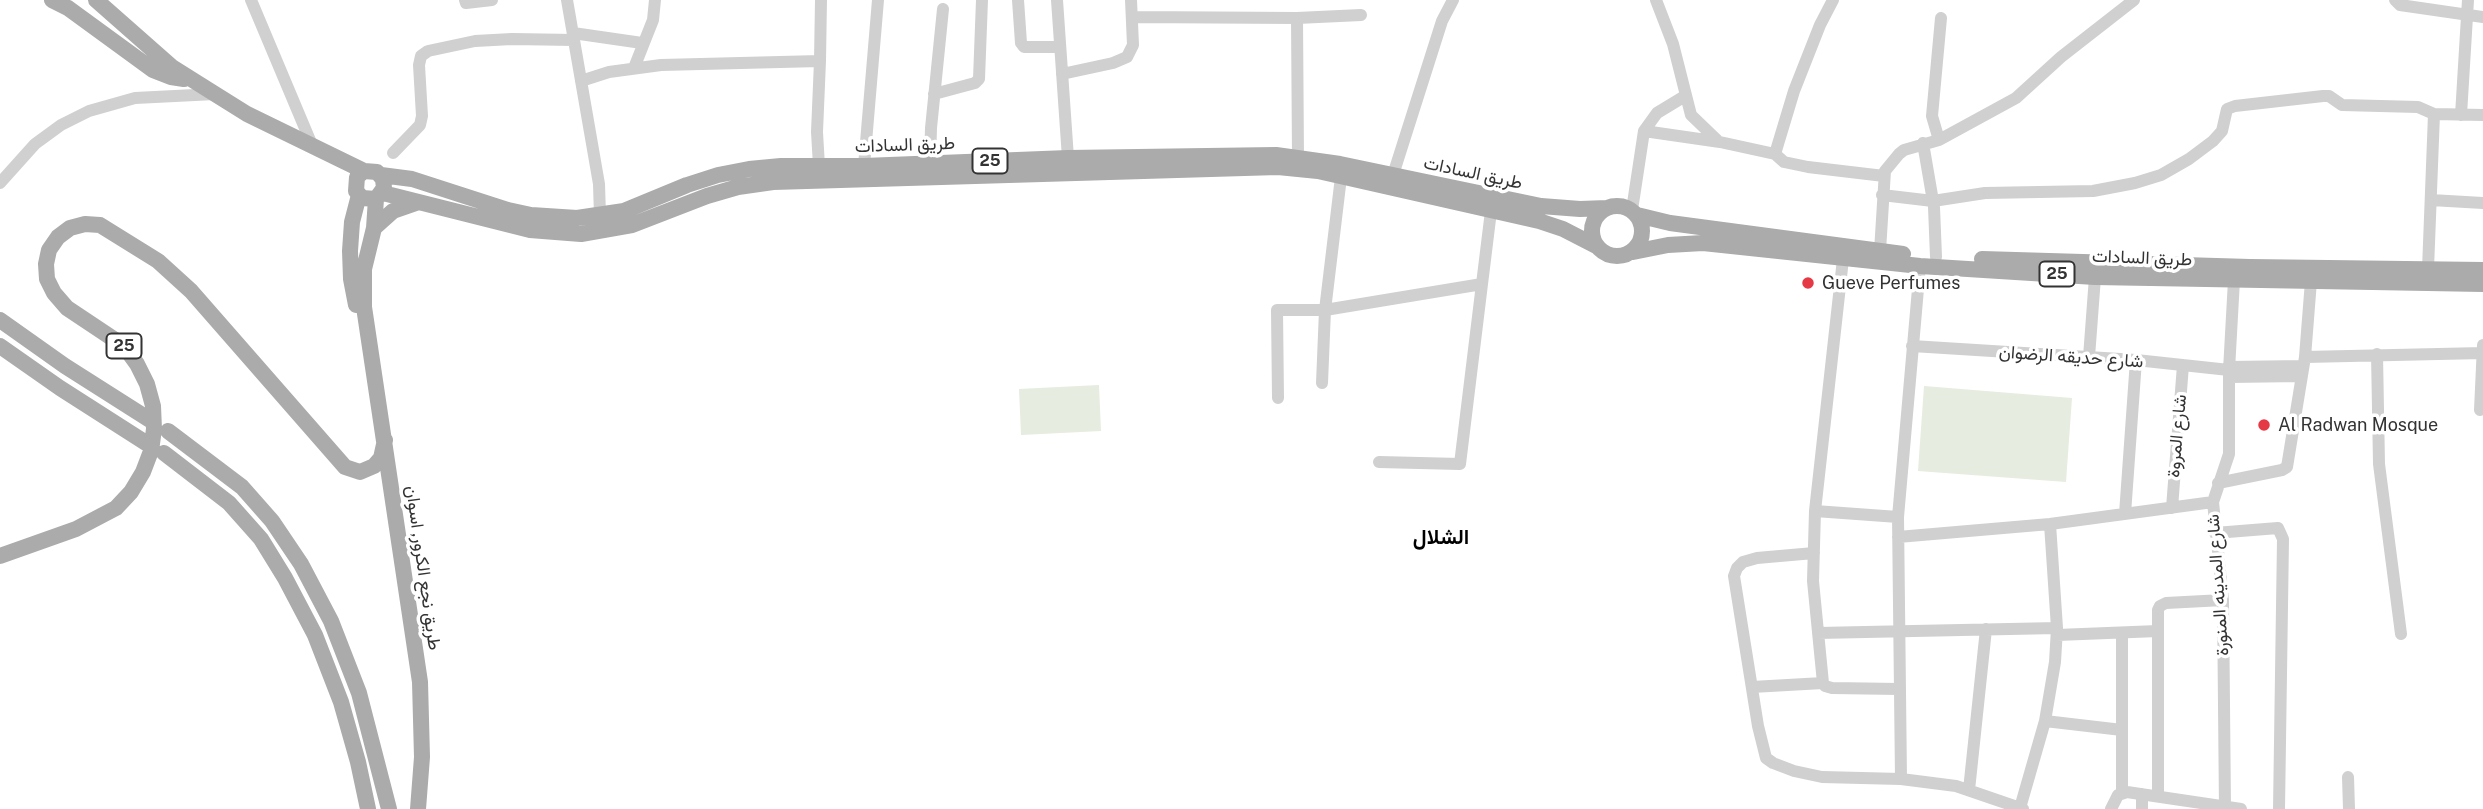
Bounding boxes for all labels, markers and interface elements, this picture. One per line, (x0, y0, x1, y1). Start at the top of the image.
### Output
street label: طريق السادات (854, 132, 956, 158)
road number: 25 (972, 148, 1007, 174)
street label: طريق السادات (1422, 152, 1524, 194)
street label: طريق السادات (2091, 245, 2193, 271)
road number: 25 (2039, 262, 2074, 286)
place label: Gueve Perfumes (1822, 272, 1960, 294)
marker: Gueve Perfumes (1800, 275, 1816, 291)
road number: 25 (106, 334, 142, 358)
street label: شارع حديقه الرضوان (1998, 341, 2144, 373)
street label: شارع المروة (2163, 394, 2191, 478)
place label: Al Radwan Mosque (2278, 414, 2438, 436)
marker: Al Radwan Mosque (2256, 417, 2272, 433)
street label: طريق نجع الكرور, اسوان (401, 484, 445, 652)
street label: شارع المدينه المنورة (2202, 513, 2234, 657)
district label: الشلال (1413, 525, 1469, 551)

